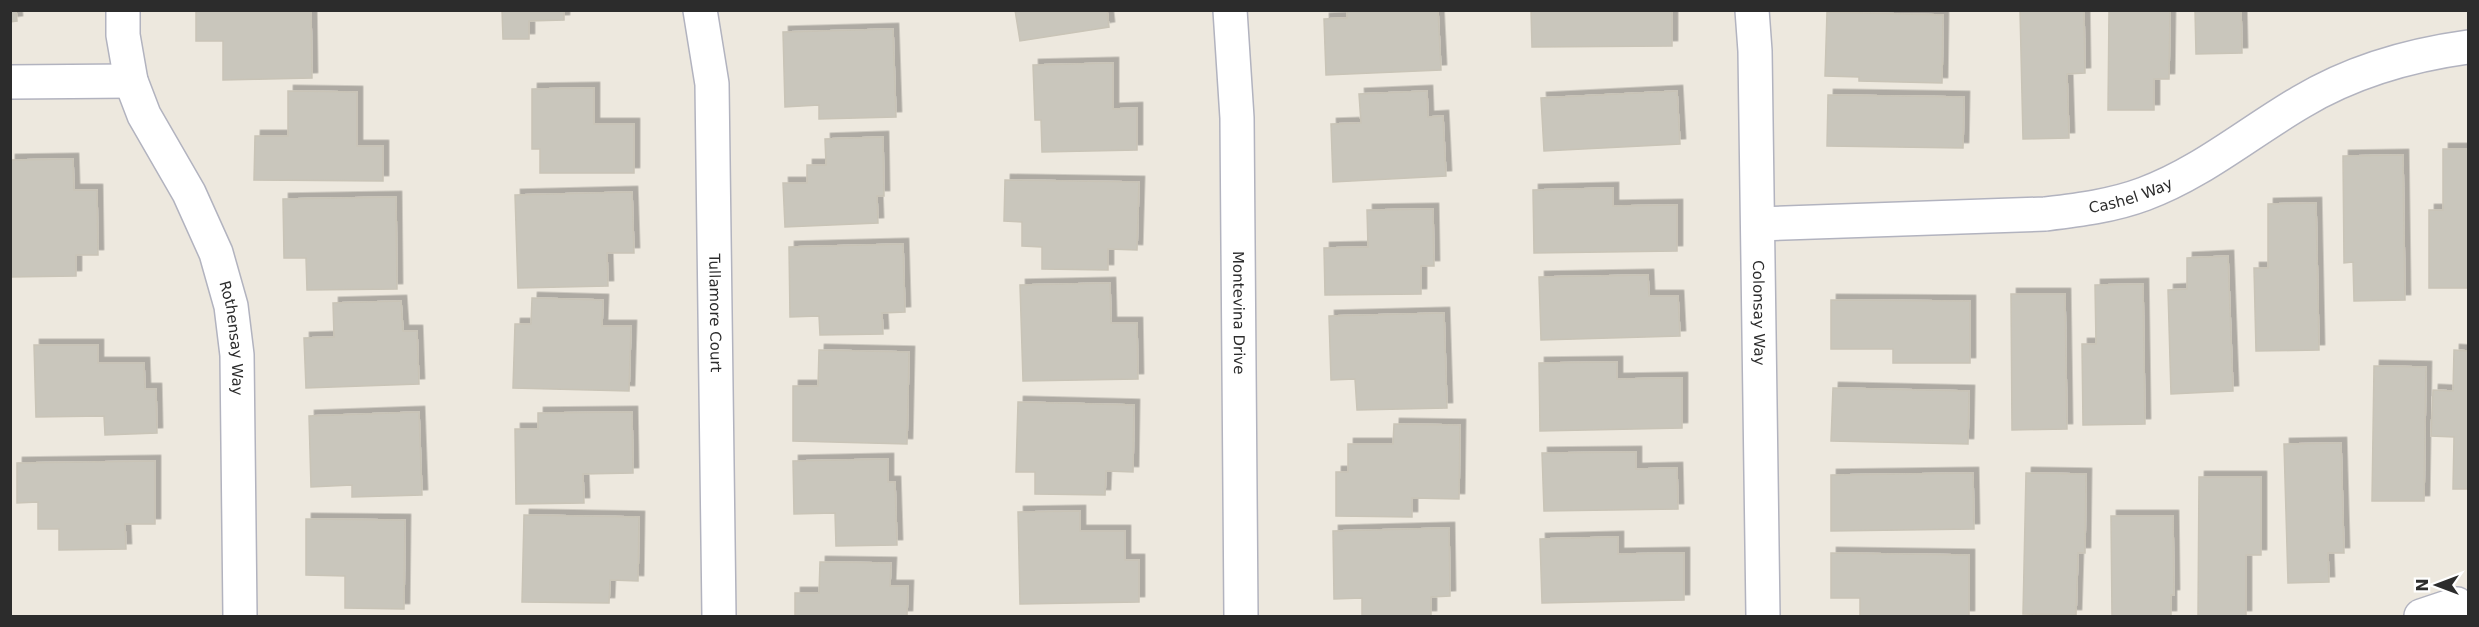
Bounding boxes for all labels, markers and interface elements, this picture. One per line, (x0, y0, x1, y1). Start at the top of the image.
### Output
street label: Cashel Way (2087, 174, 2176, 217)
street label: Montevina Drive (1229, 251, 1248, 375)
street label: Tullamore Court (705, 252, 725, 373)
street label: Colonsay Way (1749, 260, 1768, 366)
street label: Rothensay Way (215, 279, 246, 396)
north arrow (2407, 555, 2467, 615)
text: N (2413, 578, 2432, 592)

